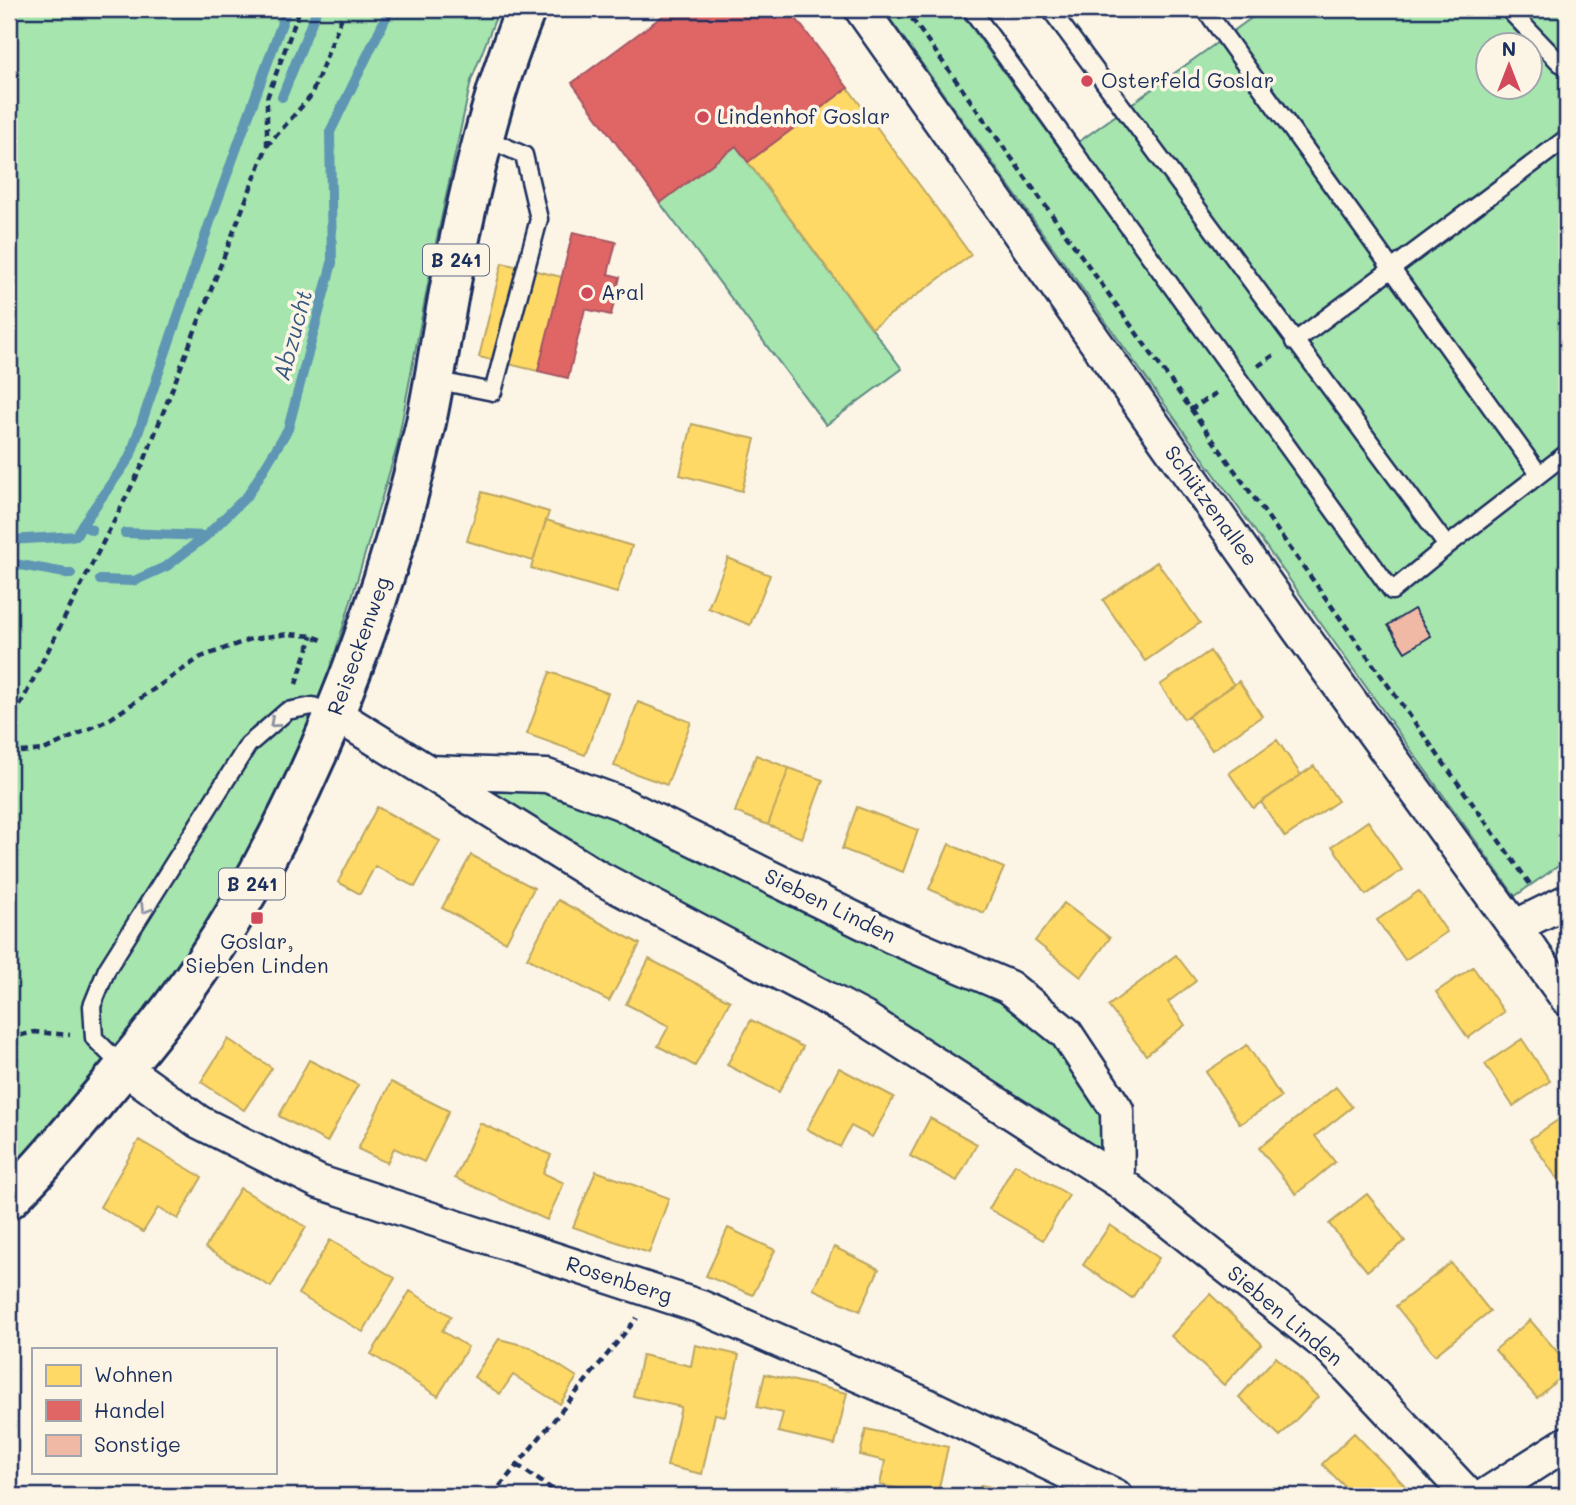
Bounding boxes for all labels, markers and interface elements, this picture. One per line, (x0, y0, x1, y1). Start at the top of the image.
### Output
north arrow (1474, 32, 1544, 102)
text: N (1502, 36, 1516, 61)
place label: Osterfeld Goslar (1101, 66, 1274, 93)
marker: Osterfeld Goslar (1079, 73, 1095, 89)
place label: Lindenhof Goslar (717, 102, 890, 129)
marker: Lindenhof Goslar (695, 109, 711, 125)
road number: B 241 (423, 244, 489, 276)
place label: Aral (601, 278, 644, 305)
marker: Aral (579, 285, 595, 301)
water label: Abzucht (266, 286, 319, 383)
street label: Schützenallee (1159, 439, 1265, 571)
street label: Reiseckenweg (320, 572, 395, 719)
one-way arrow (269, 715, 282, 727)
street label: Sieben Linden (760, 861, 901, 948)
road number: B 241 (219, 869, 285, 900)
one-way arrow (140, 901, 153, 914)
marker: Goslar, Sieben Linden (249, 910, 265, 926)
place label: Goslar, Sieben Linden (185, 927, 329, 978)
street label: Rosenberg (563, 1249, 676, 1308)
street label: Sieben Linden (1223, 1259, 1349, 1371)
legend (32, 1348, 276, 1474)
text: Wohnen (94, 1360, 173, 1387)
text: Handel (94, 1396, 165, 1423)
text: Sonstige (94, 1430, 181, 1457)

